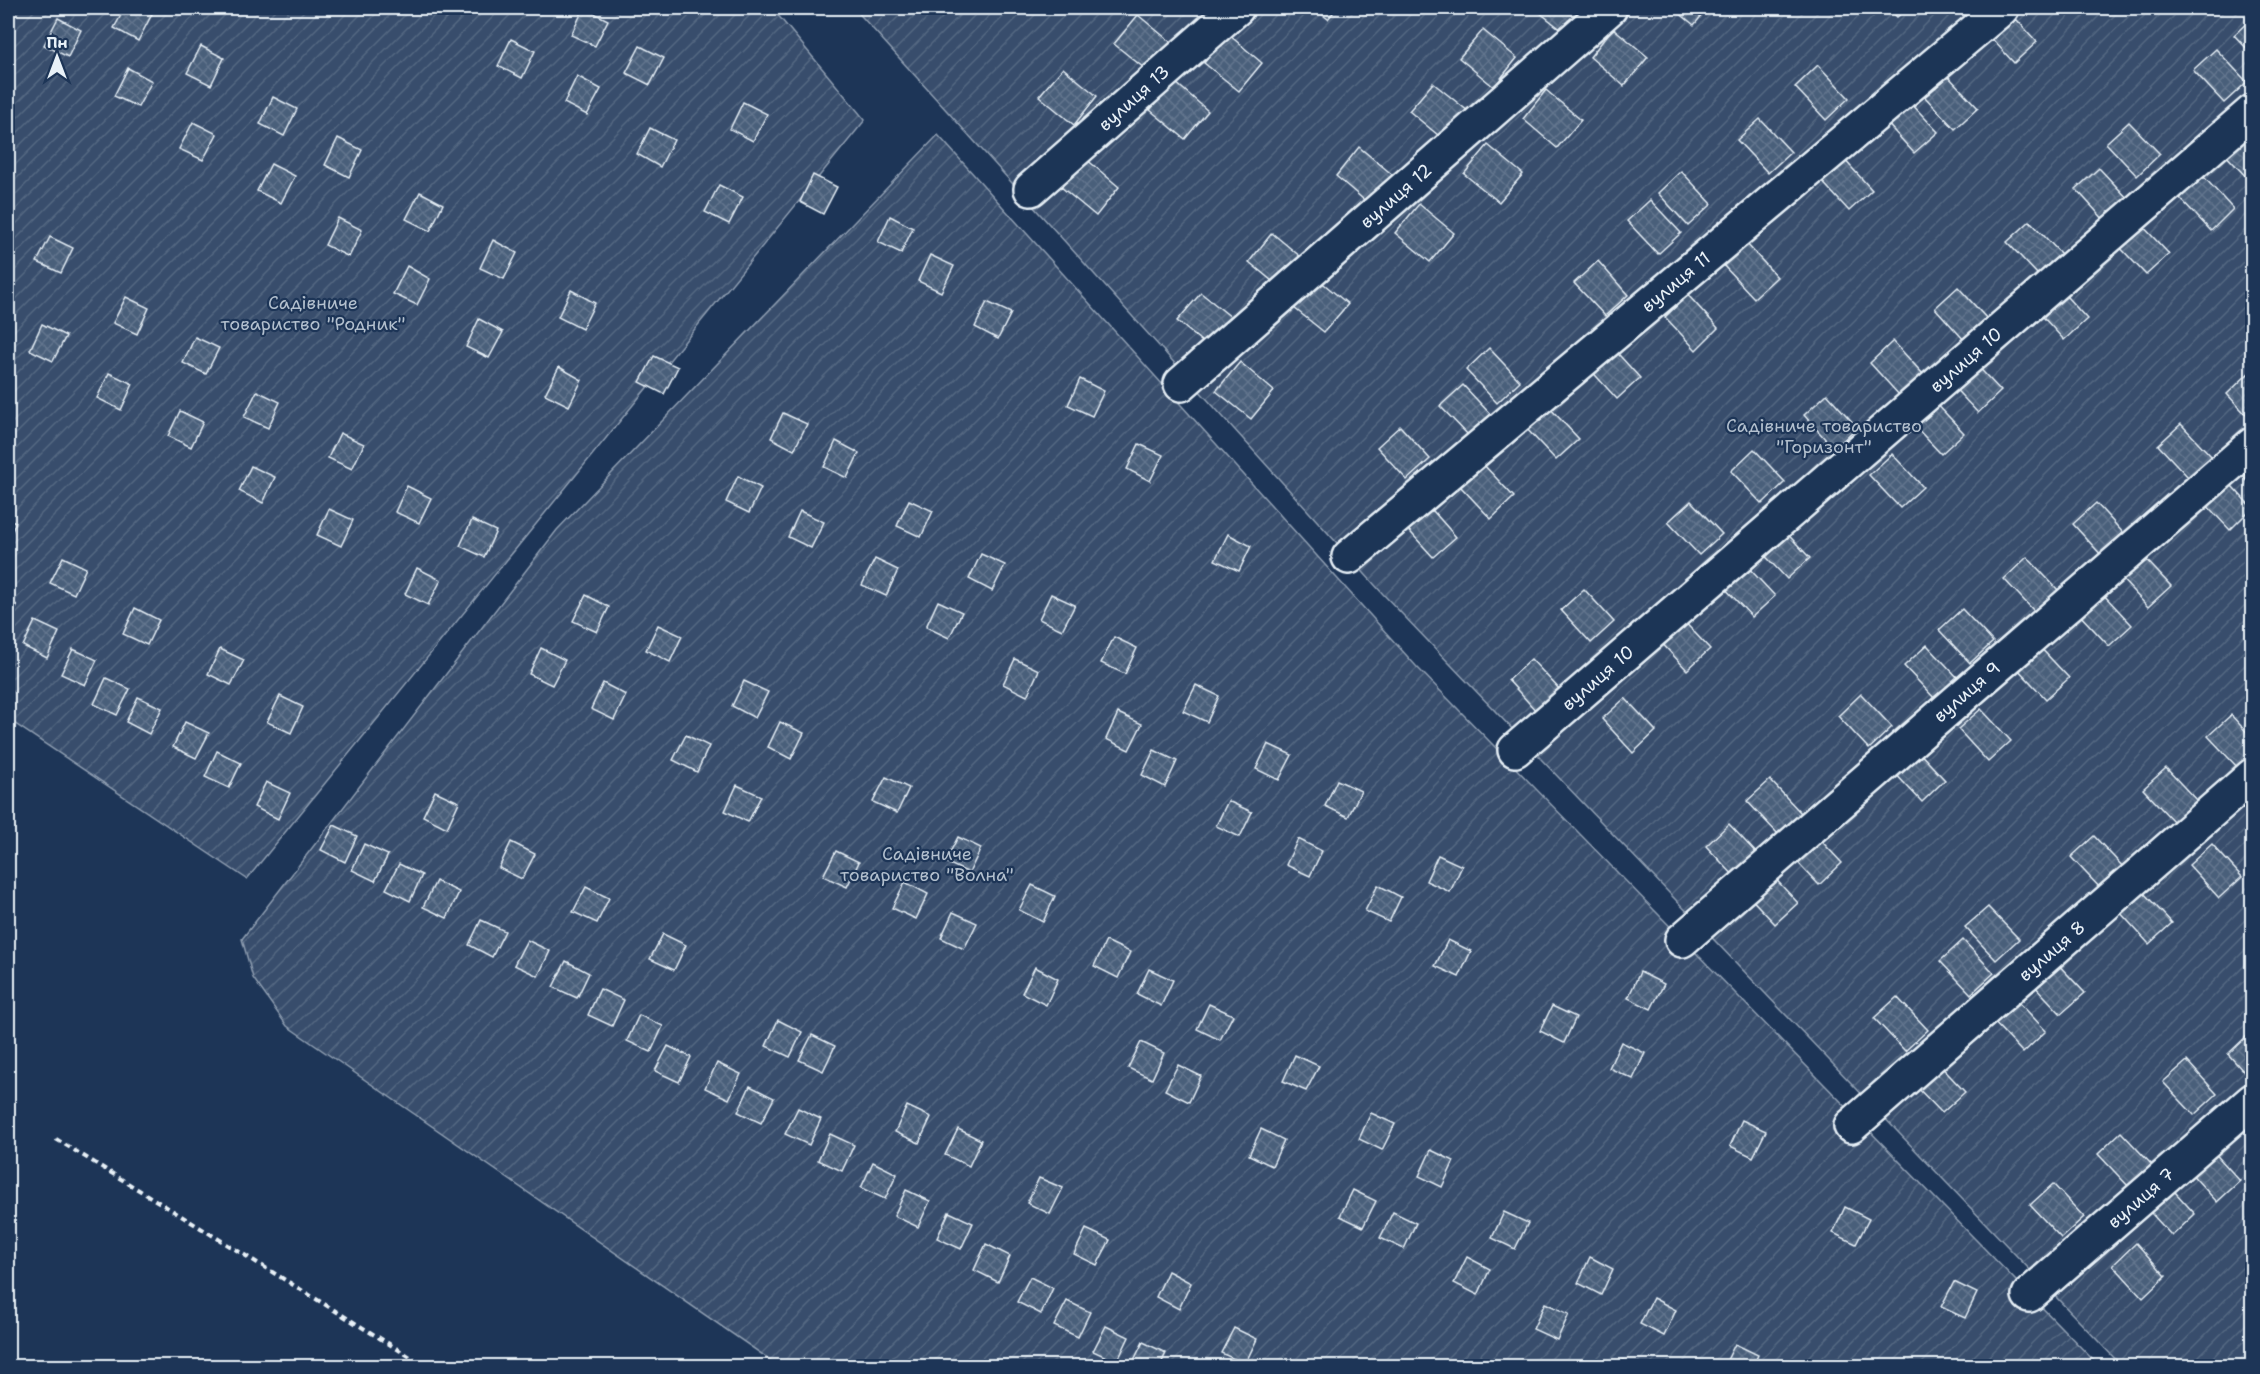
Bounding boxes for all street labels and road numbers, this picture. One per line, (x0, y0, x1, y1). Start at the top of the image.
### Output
street label: вулиця 13 (1093, 60, 1175, 136)
street label: вулиця 12 (1355, 158, 1437, 234)
street label: вулиця 11 (1636, 246, 1716, 318)
street label: вулиця 10 (1925, 322, 2007, 398)
street label: вулиця 10 (1557, 640, 1639, 716)
street label: вулиця 9 (1928, 656, 2006, 728)
street label: вулиця 8 (2013, 915, 2091, 987)
street label: вулиця 7 (2102, 1162, 2180, 1234)

